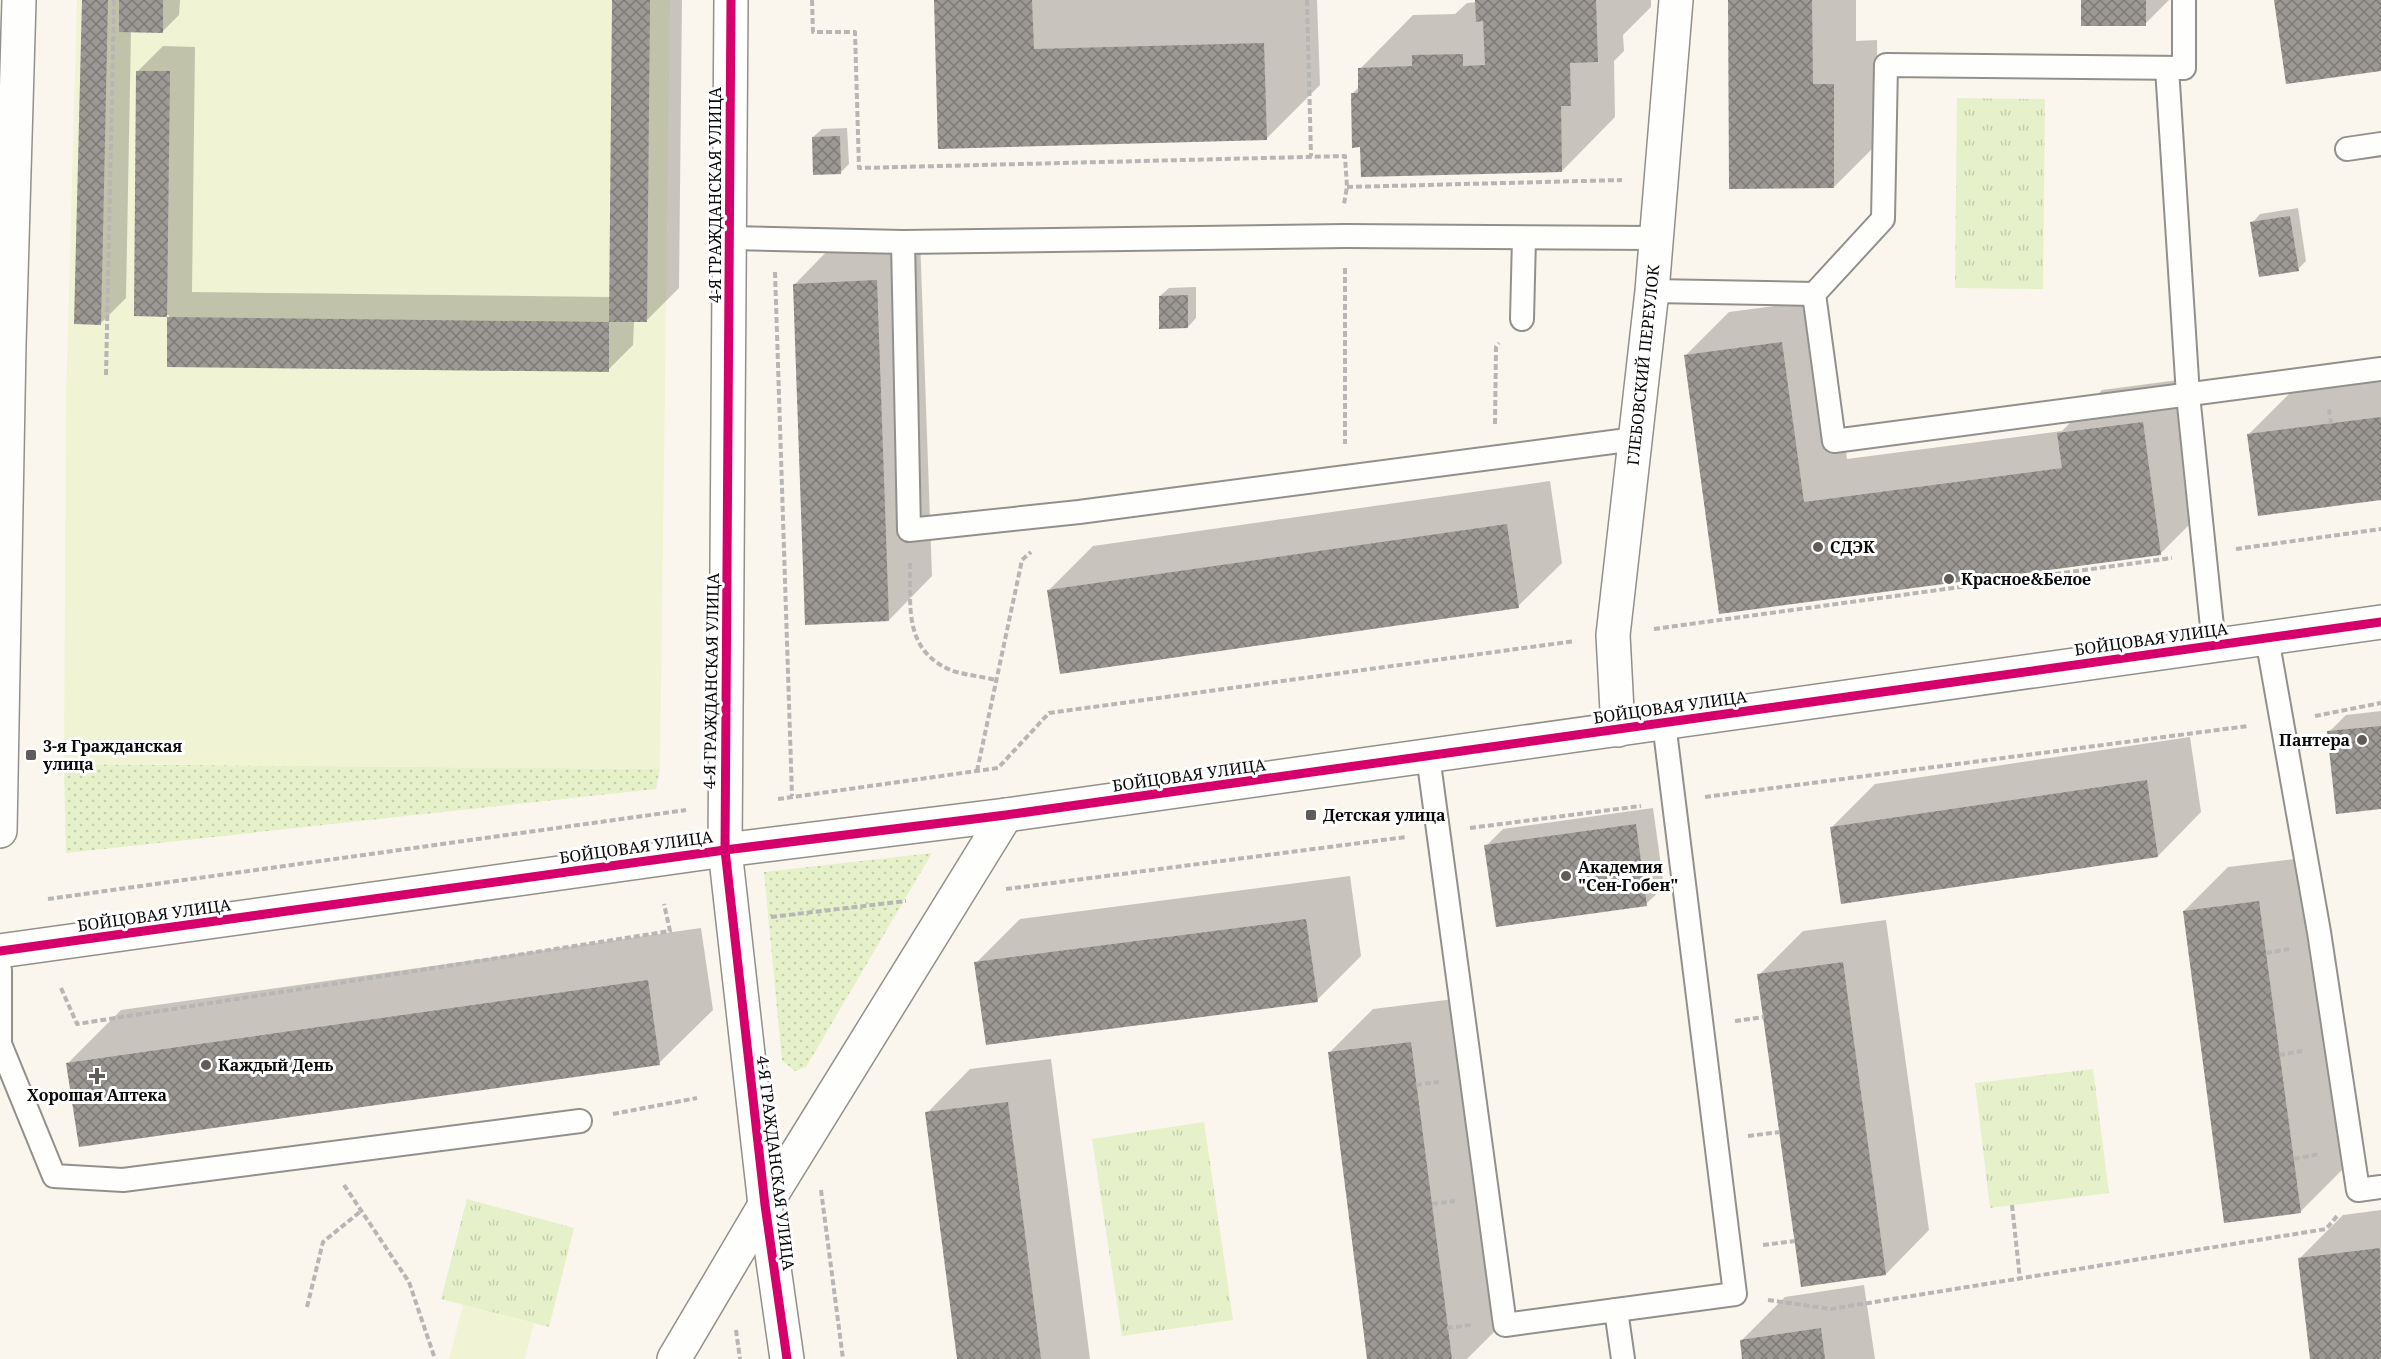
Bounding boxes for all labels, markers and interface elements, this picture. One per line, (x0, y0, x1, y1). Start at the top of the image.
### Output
street label: 4-Я ГРАЖДАНСКАЯ УЛИЦА (704, 86, 726, 303)
street label: ГЛЕБОВСКИЙ ПЕРЕУЛОК (1622, 263, 1665, 467)
place label: СДЭК (1830, 536, 1875, 558)
marker: СДЭК (1811, 540, 1825, 554)
place label: Красное&Белое (1961, 568, 2091, 590)
street label: 4-Я ГРАЖДАНСКАЯ УЛИЦА (698, 572, 724, 789)
marker: Красное&Белое (1942, 572, 1956, 586)
street label: БОЙЦОВАЯ УЛИЦА (2073, 617, 2230, 661)
street label: БОЙЦОВАЯ УЛИЦА (1592, 685, 1749, 729)
place label: Пантера (2279, 729, 2350, 751)
marker: Пантера (2355, 733, 2369, 747)
place label: 3-я Гражданская улица (43, 735, 182, 775)
marker: 3-я Гражданская улица (24, 748, 38, 762)
street label: БОЙЦОВАЯ УЛИЦА (1111, 753, 1268, 797)
place label: Детская улица (1323, 804, 1445, 826)
marker: Детская улица (1304, 808, 1318, 822)
street label: БОЙЦОВАЯ УЛИЦА (558, 825, 715, 869)
place label: Академия "Сен-Гобен" (1578, 856, 1678, 896)
marker: Академия "Сен-Гобен" (1559, 869, 1573, 883)
street label: БОЙЦОВАЯ УЛИЦА (76, 893, 233, 937)
place label: Каждый День (218, 1054, 333, 1076)
street label: 4-Я ГРАЖДАНСКАЯ УЛИЦА (752, 1054, 800, 1272)
marker: Каждый День (199, 1058, 213, 1072)
marker: Хорошая Аптека (90, 1069, 104, 1083)
place label: Хорошая Аптека (27, 1084, 167, 1106)

